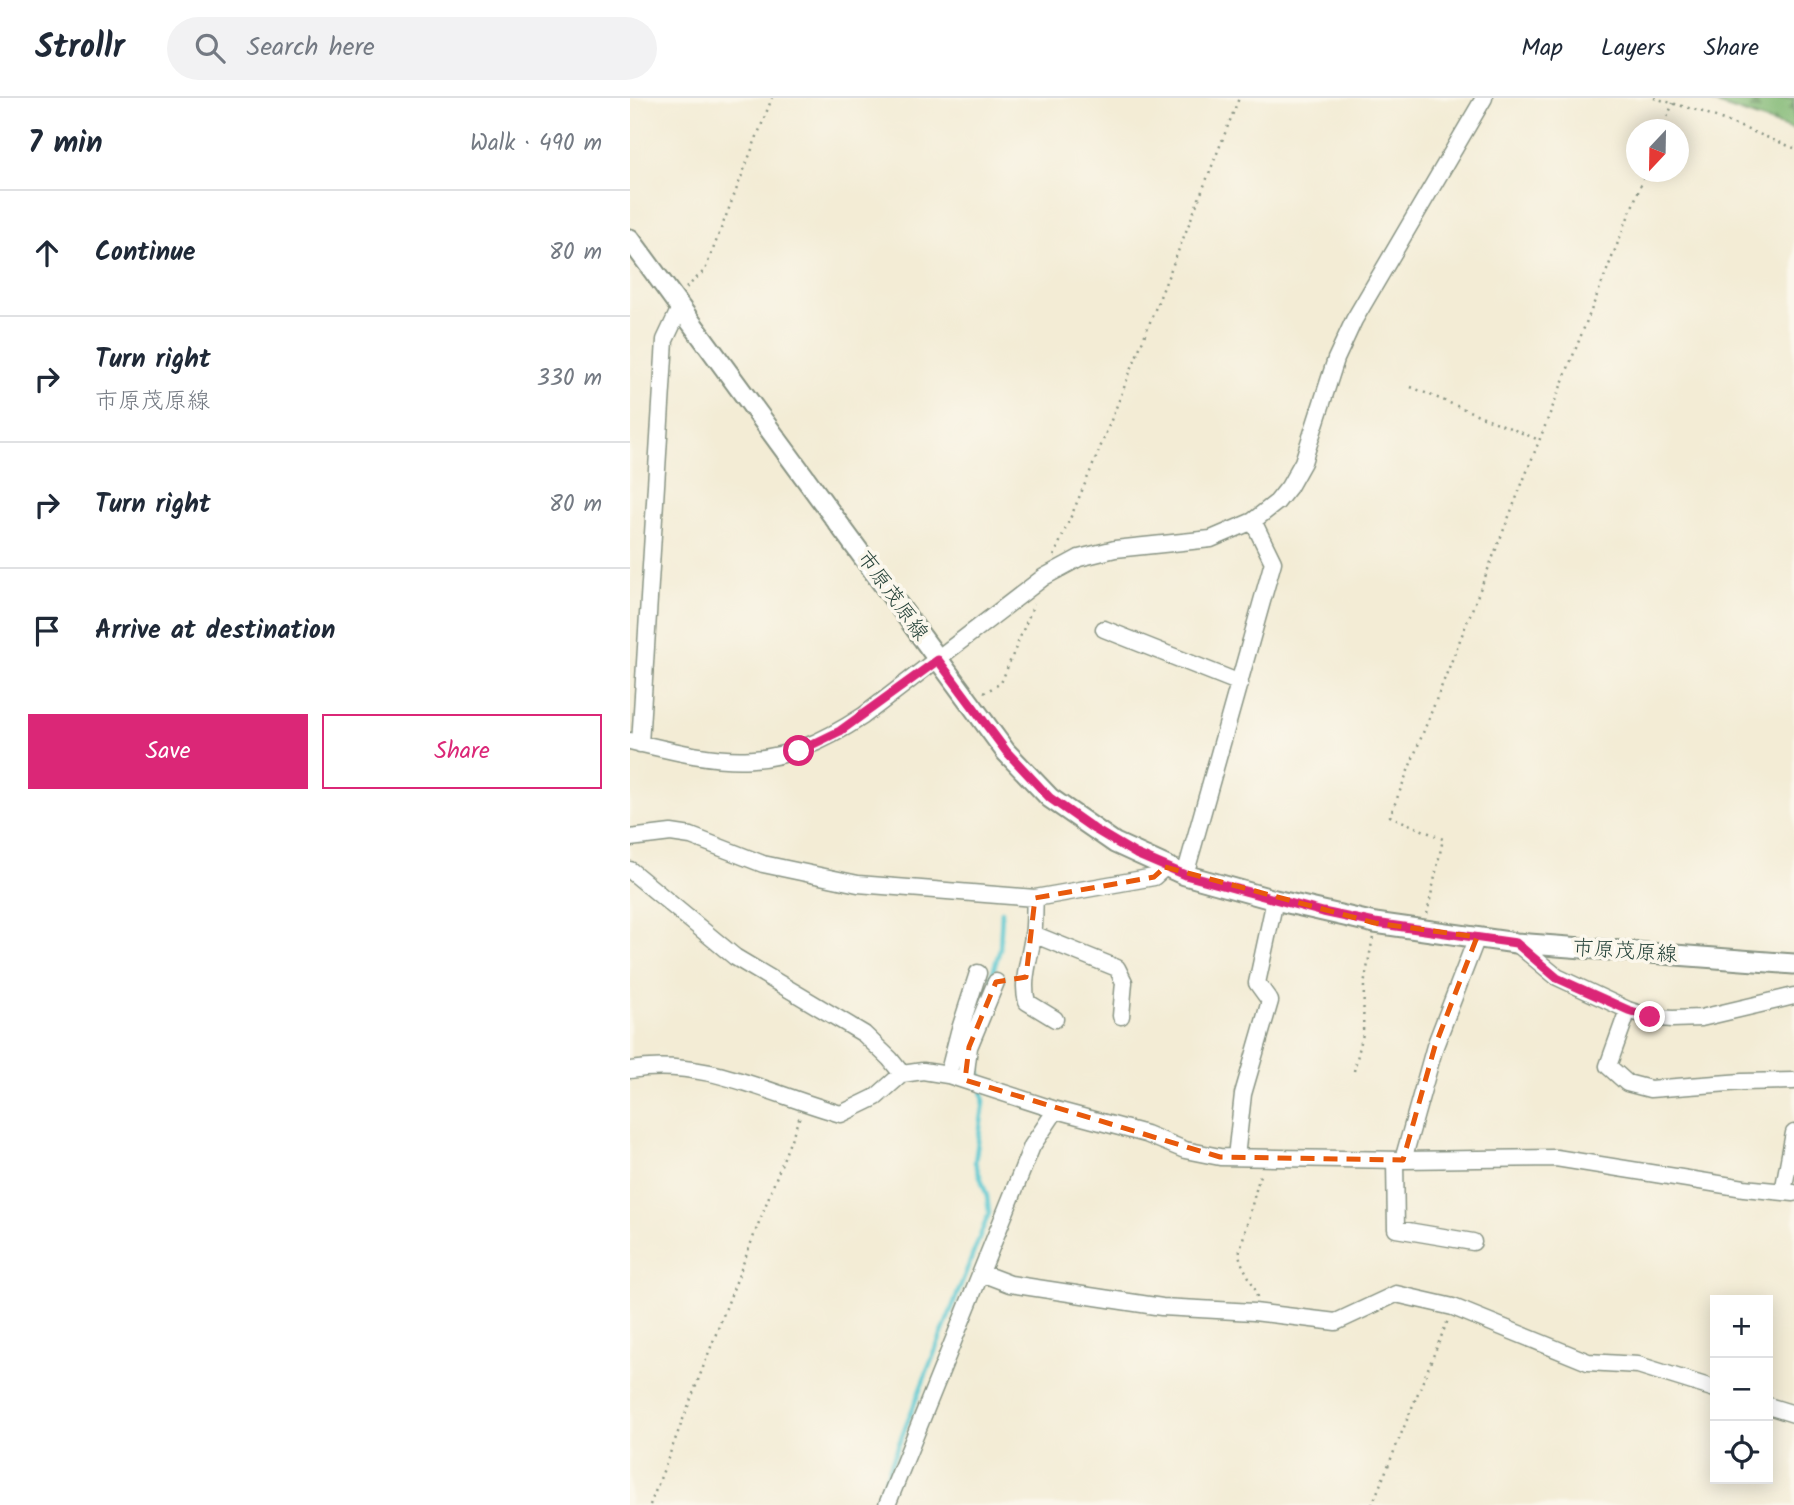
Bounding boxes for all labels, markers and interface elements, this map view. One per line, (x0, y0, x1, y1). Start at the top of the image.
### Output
search box (167, 17, 657, 80)
text: Strollr (35, 22, 125, 75)
text: Search here (247, 27, 375, 69)
icon: search (191, 29, 229, 67)
text: Map (1521, 29, 1563, 68)
text: Layers (1601, 29, 1665, 68)
text: Share (1703, 29, 1759, 68)
north arrow (1626, 119, 1689, 182)
text: 7 min (28, 120, 103, 168)
text: Walk · 490 m (470, 126, 602, 162)
text: Continue (95, 232, 196, 274)
icon: ahead (28, 234, 66, 272)
text: 80 m (549, 235, 602, 271)
text: Turn right (95, 339, 211, 381)
icon: right (28, 360, 66, 398)
text: 330 m (537, 361, 602, 397)
text: 市原茂原線 (95, 384, 210, 420)
text: Turn right (95, 484, 211, 526)
icon: right (28, 486, 66, 524)
text: 80 m (549, 487, 602, 523)
street label: 市原茂原線 (848, 544, 936, 648)
text: Arrive at destination (95, 610, 335, 652)
icon: arrive (28, 612, 66, 650)
button: Save (28, 714, 308, 789)
button: Share (322, 714, 602, 789)
route start (783, 735, 814, 766)
street label: 市原茂原線 (1571, 932, 1679, 972)
route end (1634, 1001, 1665, 1032)
map controls (1710, 1295, 1773, 1484)
button: + (1710, 1295, 1773, 1358)
button: − (1710, 1358, 1773, 1421)
button: locate (1710, 1421, 1773, 1484)

